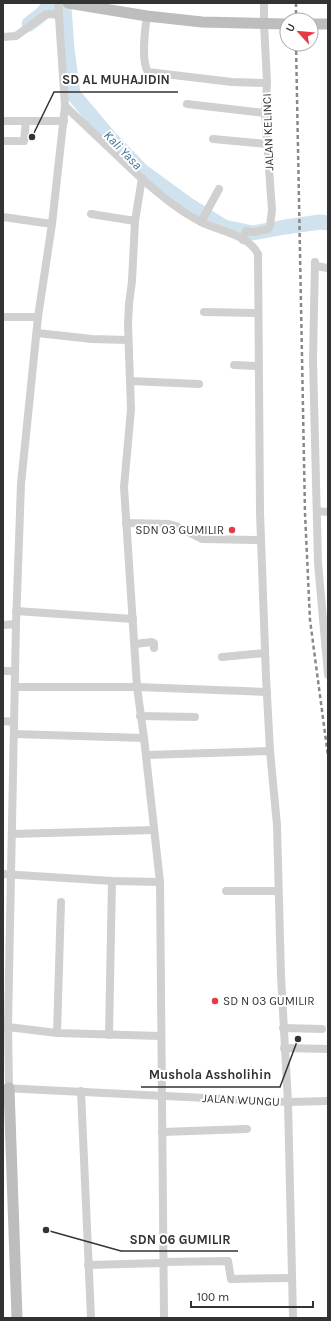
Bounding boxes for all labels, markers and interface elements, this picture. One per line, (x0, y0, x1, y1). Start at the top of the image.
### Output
north arrow (279, 12, 319, 52)
text: U (283, 21, 298, 34)
callout: SD AL MUHAJIDIN (54, 67, 178, 92)
text: SD AL MUHAJIDIN (62, 72, 170, 87)
street label: JALAN KELINCI (260, 93, 276, 171)
water label: Kali Yasa (101, 127, 145, 173)
place label: SDN 03 GUMILIR (135, 523, 224, 537)
marker: SDN 03 GUMILIR (227, 525, 237, 535)
place label: SD N 03 GUMILIR (223, 994, 315, 1008)
marker: SD N 03 GUMILIR (210, 996, 220, 1006)
callout: Mushola Assholihin (141, 1062, 280, 1087)
text: Mushola Assholihin (149, 1067, 271, 1082)
street label: JALAN WUNGU (202, 1091, 280, 1109)
callout: SDN 06 GUMILIR (121, 1226, 238, 1251)
text: SDN 06 GUMILIR (129, 1232, 231, 1247)
scale bar (191, 1283, 313, 1309)
text: 100 m (197, 1290, 229, 1304)

